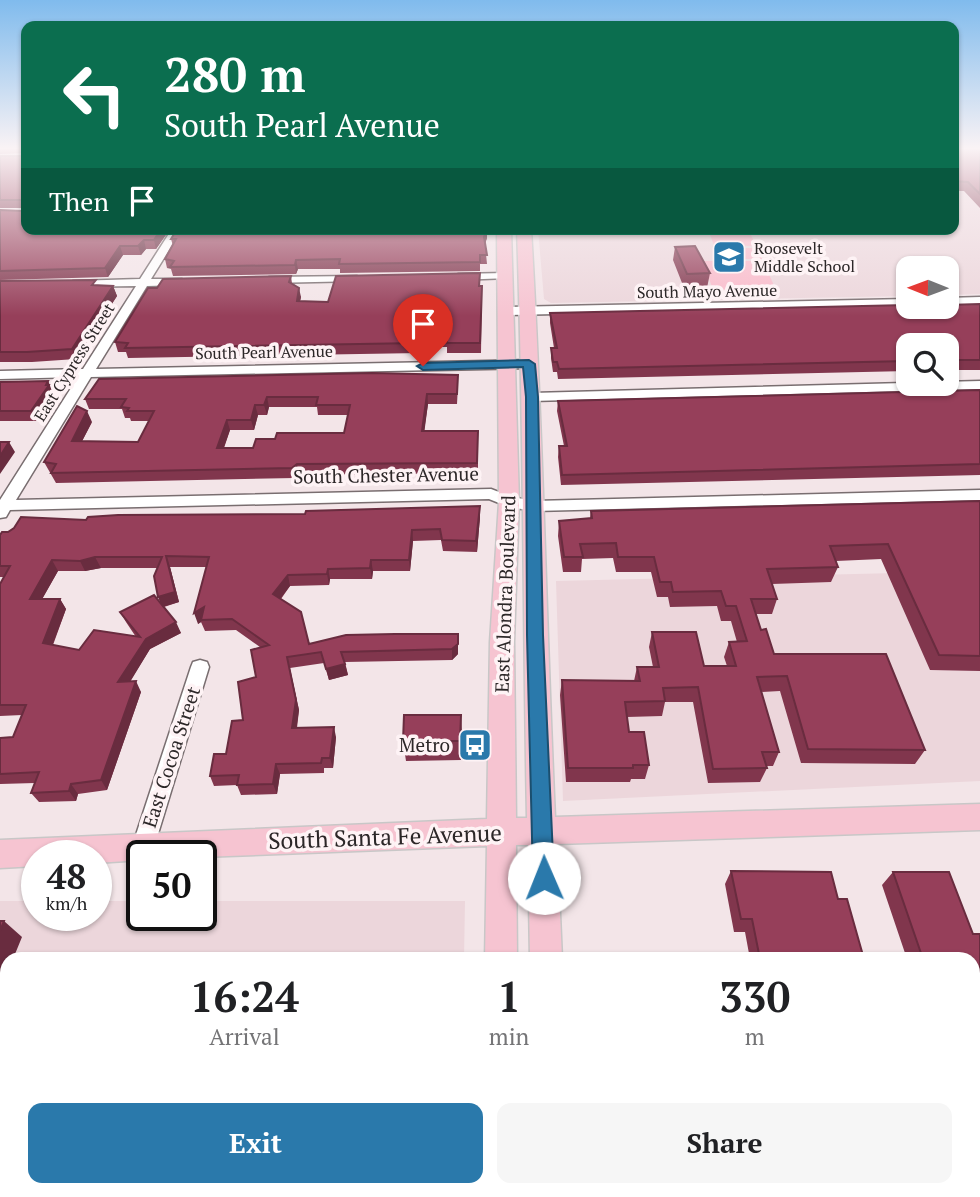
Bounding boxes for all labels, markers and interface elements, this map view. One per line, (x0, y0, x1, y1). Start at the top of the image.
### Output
text: 280 m (164, 41, 306, 106)
icon: left (49, 49, 140, 140)
text: South Pearl Avenue (164, 104, 440, 146)
icon: arrive (123, 182, 161, 220)
text: Then (49, 184, 109, 218)
place label: Roosevelt Middle School (754, 237, 855, 277)
school or university icon: Roosevelt Middle School (710, 238, 748, 276)
north arrow (896, 256, 959, 318)
map controls (896, 256, 959, 396)
street label: South Mayo Avenue (637, 279, 777, 303)
pin (393, 294, 453, 366)
street label: East Cypress Street (29, 299, 119, 425)
icon: arrive (404, 305, 442, 343)
button: search (896, 333, 959, 396)
street label: South Pearl Avenue (195, 340, 333, 364)
street label: South Chester Avenue (293, 460, 479, 489)
street label: East Alondra Boulevard (489, 494, 520, 693)
street label: East Cocoa Street (136, 683, 205, 830)
bus stop icon: Metro (456, 726, 494, 764)
place label: Metro (399, 732, 450, 757)
street label: South Santa Fe Avenue (268, 817, 502, 856)
speed limit sign: 50 (126, 840, 217, 931)
position arrow (507, 841, 581, 915)
text: 48 (47, 853, 86, 899)
text: km/h (46, 891, 87, 915)
text: 16:24 (190, 968, 299, 1024)
text: 1 (497, 968, 521, 1024)
text: 330 (719, 968, 790, 1024)
text: Arrival (209, 1021, 280, 1052)
text: min (489, 1021, 529, 1052)
text: m (745, 1021, 765, 1052)
button: Exit (28, 1103, 483, 1183)
button: Share (497, 1103, 952, 1183)

